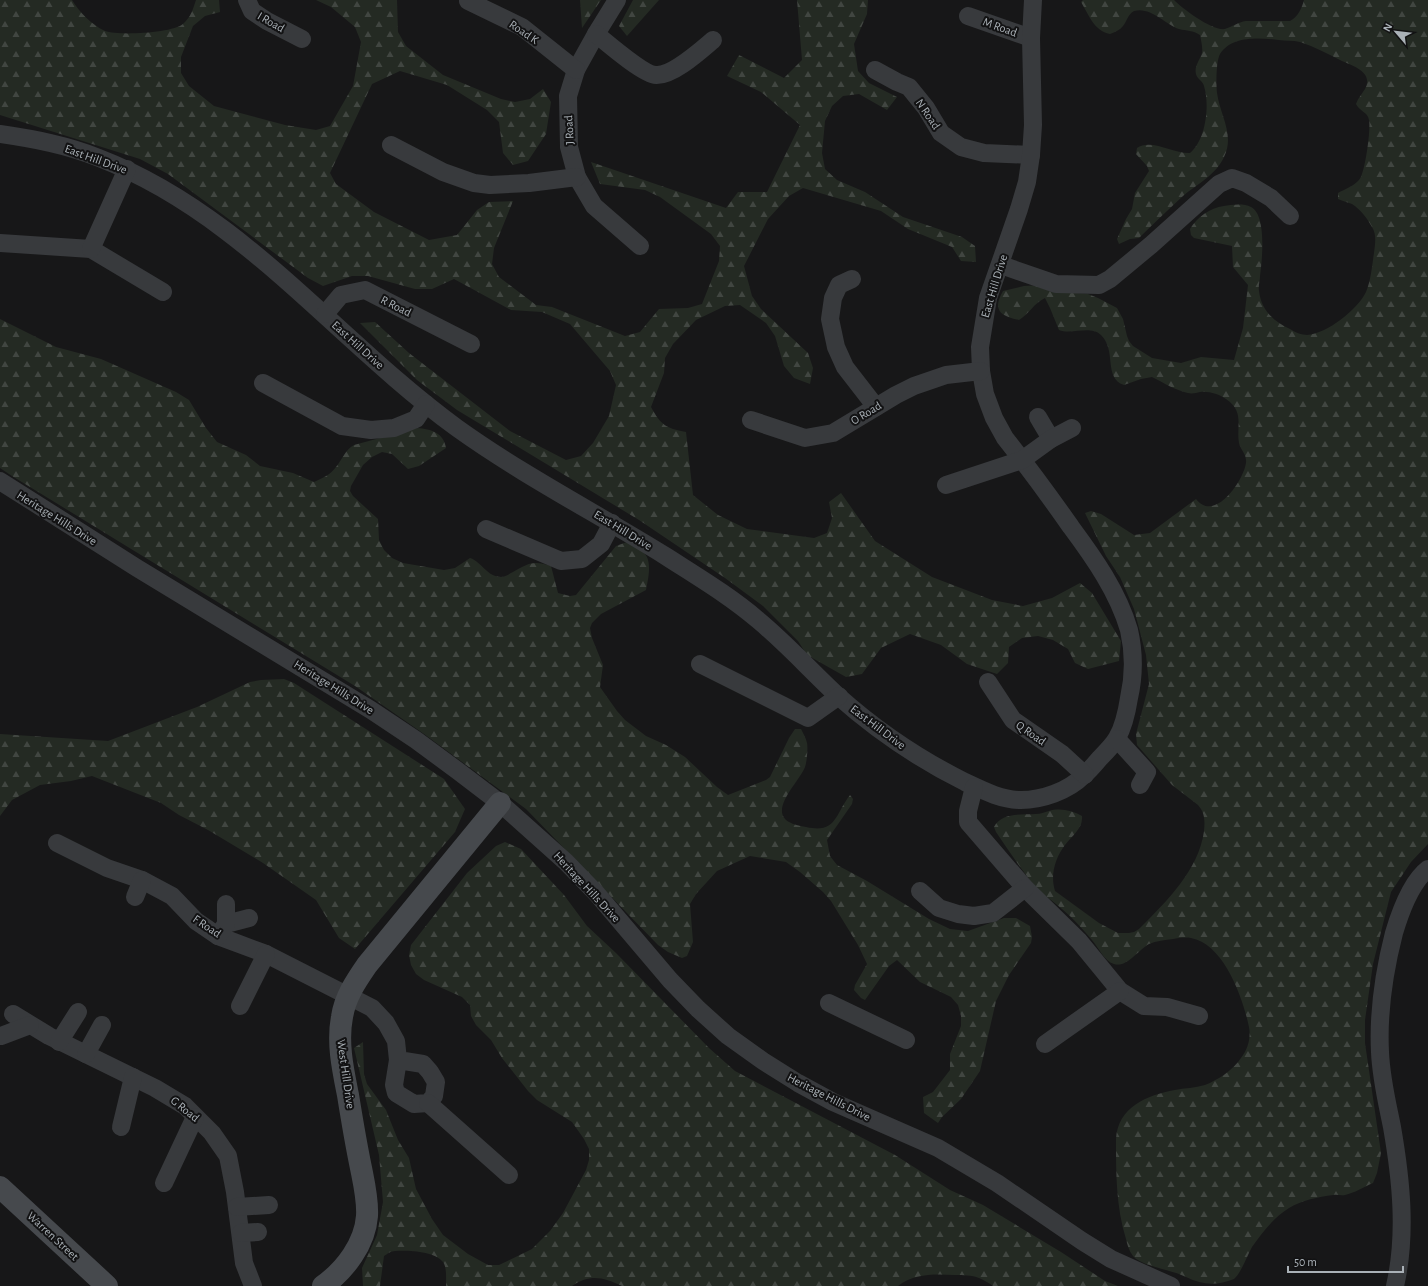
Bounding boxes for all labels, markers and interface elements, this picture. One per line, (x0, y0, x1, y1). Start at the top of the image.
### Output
street label: I Road (255, 10, 287, 34)
north arrow (1376, 12, 1416, 52)
street label: M Road (981, 15, 1019, 39)
street label: Road K (507, 18, 541, 46)
text: N (1381, 22, 1394, 34)
street label: N Road (914, 97, 942, 131)
street label: J Road (562, 115, 576, 145)
street label: East Hill Drive (63, 142, 129, 176)
street label: East Hill Drive (979, 253, 1009, 319)
street label: R Road (379, 293, 413, 319)
street label: East Hill Drive (330, 319, 386, 371)
street label: O Road (849, 399, 883, 427)
street label: Heritage Hills Drive (15, 489, 99, 547)
street label: East Hill Drive (592, 508, 654, 552)
street label: Heritage Hills Drive (292, 658, 376, 716)
street label: East Hill Drive (848, 703, 908, 751)
street label: Q Road (1013, 718, 1048, 748)
street label: Heritage Hills Drive (551, 849, 623, 925)
street label: F Road (191, 912, 223, 940)
street label: West Hill Drive (335, 1039, 357, 1109)
street label: Heritage Hills Drive (786, 1071, 872, 1123)
street label: G Road (168, 1094, 202, 1124)
street label: Warren Street (25, 1209, 81, 1263)
scale bar (1288, 1248, 1403, 1274)
text: 50 m (1294, 1256, 1317, 1268)

